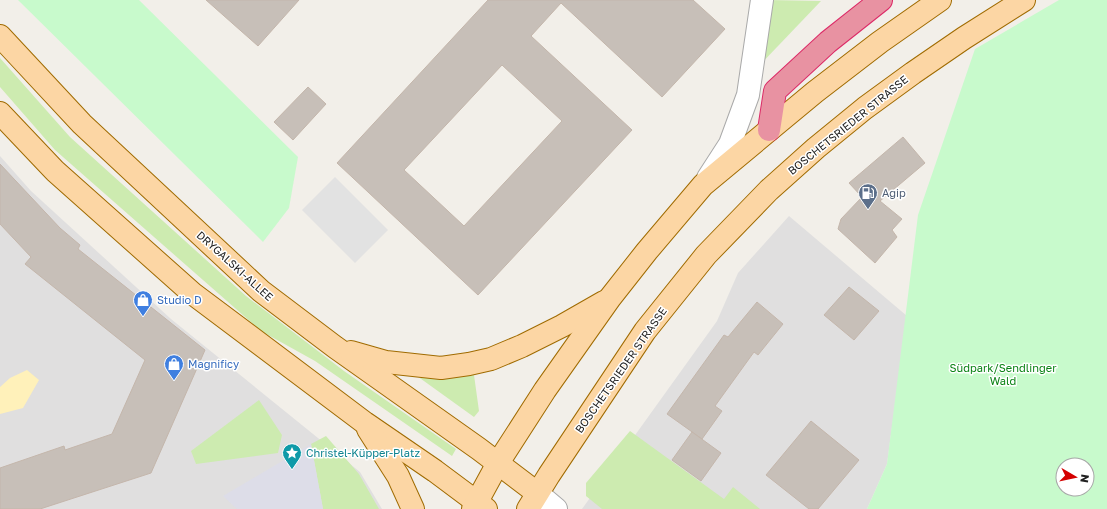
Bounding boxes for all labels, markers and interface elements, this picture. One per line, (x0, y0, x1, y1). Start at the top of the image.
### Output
street label: BOSCHETSRIEDER STRASSE (785, 72, 910, 177)
fuel station icon: Agip (857, 182, 879, 210)
place label: Agip (882, 186, 906, 199)
street label: DRYGALSKI-ALLEE (195, 228, 276, 303)
shop icon: Studio D (132, 289, 154, 317)
place label: Studio D (157, 293, 202, 306)
street label: BOSCHETSRIEDER STRASSE (572, 304, 669, 435)
shop icon: Magnificy (163, 353, 185, 381)
place label: Magnificy (188, 357, 239, 370)
park label: Südpark/Sendlinger Wald (950, 361, 1057, 387)
place icon: Christel-Küpper-Platz (281, 442, 303, 470)
place label: Christel-Küpper-Platz (306, 446, 421, 459)
north arrow (1055, 457, 1095, 497)
text: N (1078, 473, 1092, 484)

